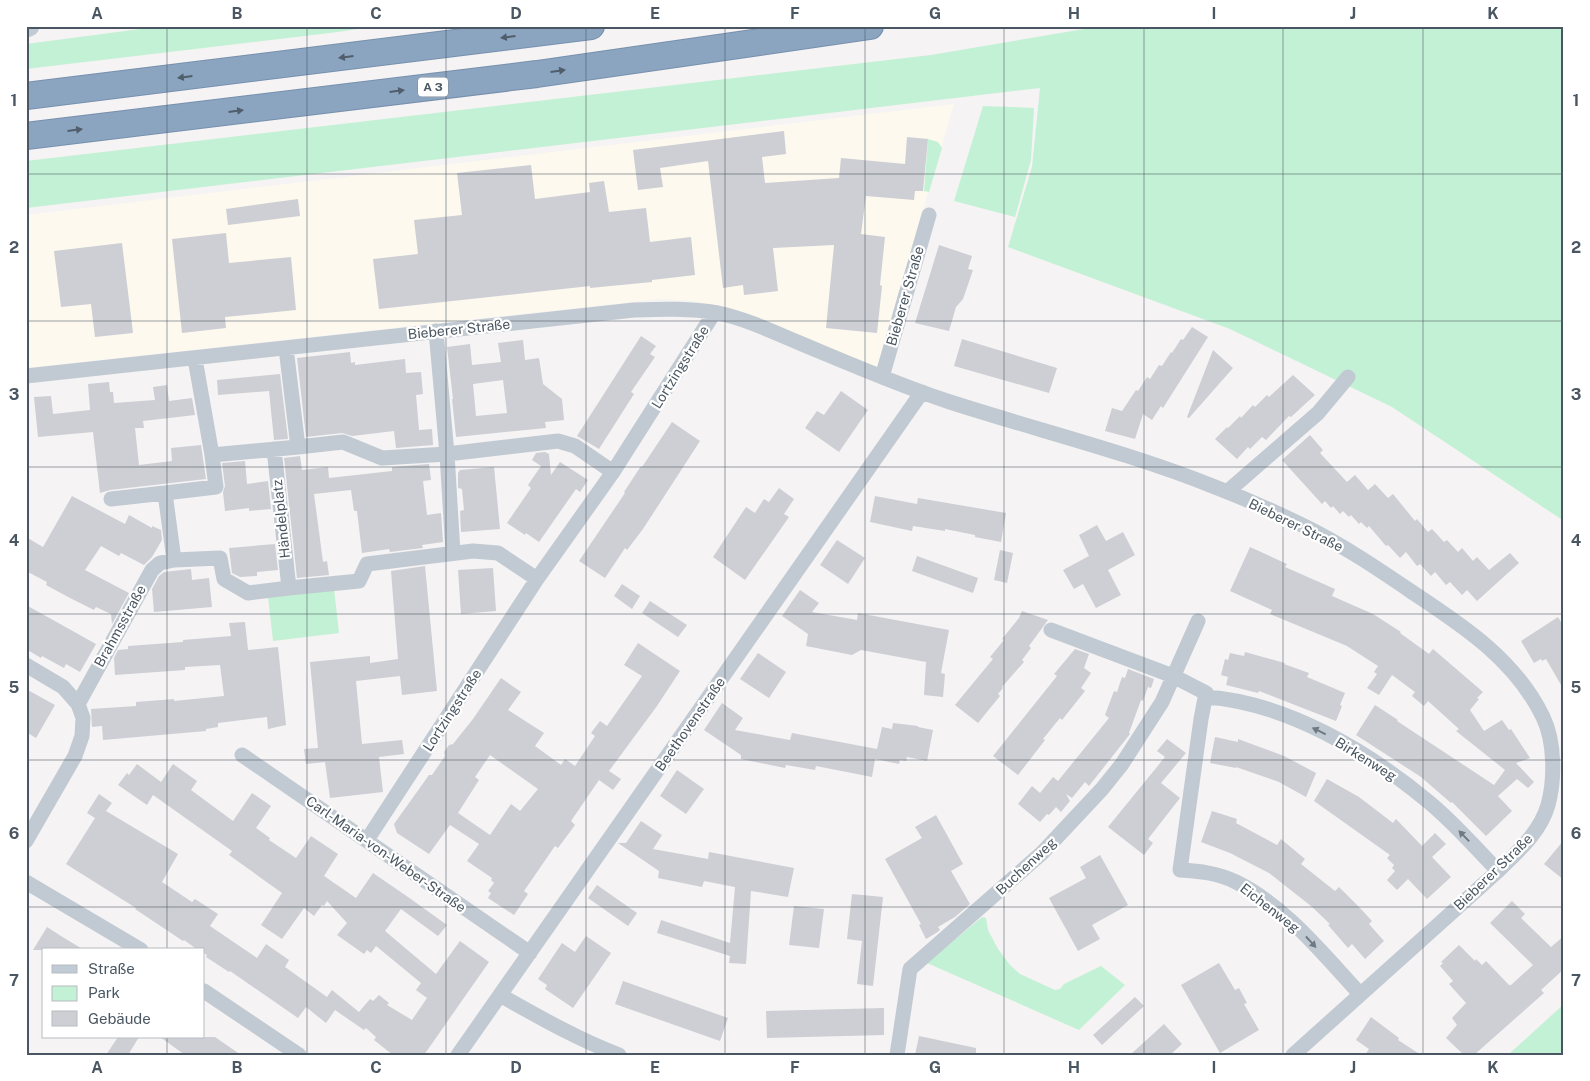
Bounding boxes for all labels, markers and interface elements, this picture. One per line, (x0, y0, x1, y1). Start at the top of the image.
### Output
text: A (91, 4, 103, 23)
text: B (232, 4, 243, 23)
text: C (370, 4, 382, 23)
text: D (510, 4, 522, 23)
text: E (650, 4, 660, 23)
text: F (790, 4, 800, 23)
text: G (929, 4, 941, 23)
text: H (1068, 4, 1080, 23)
text: I (1212, 4, 1216, 23)
text: J (1350, 4, 1356, 23)
text: K (1487, 4, 1499, 23)
one-way arrow (499, 33, 515, 41)
one-way arrow (338, 53, 354, 61)
one-way arrow (551, 67, 567, 75)
one-way arrow (177, 73, 193, 81)
road number: A 3 (418, 77, 448, 96)
one-way arrow (390, 87, 406, 95)
text: 1 (11, 91, 17, 110)
text: 1 (1573, 91, 1579, 110)
one-way arrow (228, 107, 244, 115)
one-way arrow (67, 126, 83, 134)
text: 2 (9, 238, 19, 257)
text: 2 (1571, 238, 1581, 257)
street label: Bieberer Straße (883, 244, 927, 348)
street label: Bieberer Straße (407, 316, 511, 342)
street label: Lortzingstraße (648, 323, 712, 411)
text: 3 (9, 385, 19, 404)
text: 3 (1571, 385, 1581, 404)
street label: Händelplatz (269, 479, 293, 559)
street label: Bieberer Straße (1246, 495, 1346, 555)
text: 4 (9, 531, 20, 550)
text: 4 (1571, 531, 1582, 550)
street label: Brahmsstraße (91, 582, 149, 670)
street label: Lortzingstraße (419, 666, 485, 754)
street label: Beethovenstraße (652, 674, 728, 774)
text: 5 (9, 678, 20, 697)
text: 5 (1571, 678, 1582, 697)
one-way arrow (1312, 726, 1326, 734)
street label: Birkenweg (1332, 734, 1400, 784)
street label: Carl-Maria-von-Weber-Straße (303, 793, 469, 915)
text: 6 (9, 824, 19, 843)
text: 6 (1571, 824, 1581, 843)
street label: Bieberer Straße (1450, 830, 1536, 914)
one-way arrow (1458, 830, 1470, 842)
street label: Buchenweg (993, 834, 1060, 898)
street label: Eichenweg (1237, 880, 1303, 936)
one-way arrow (1305, 935, 1317, 947)
legend (42, 948, 205, 1038)
text: Straße (88, 960, 135, 977)
text: 7 (9, 971, 19, 990)
text: 7 (1571, 971, 1581, 990)
text: Park (88, 984, 120, 1001)
text: Gebäude (88, 1010, 151, 1027)
text: A (91, 1058, 103, 1077)
text: B (232, 1058, 243, 1077)
text: C (370, 1058, 382, 1077)
text: D (510, 1058, 522, 1077)
text: E (650, 1058, 660, 1077)
text: F (790, 1058, 800, 1077)
text: G (929, 1058, 941, 1077)
text: H (1068, 1058, 1080, 1077)
text: I (1212, 1058, 1216, 1077)
text: J (1350, 1058, 1356, 1077)
text: K (1487, 1058, 1499, 1077)

